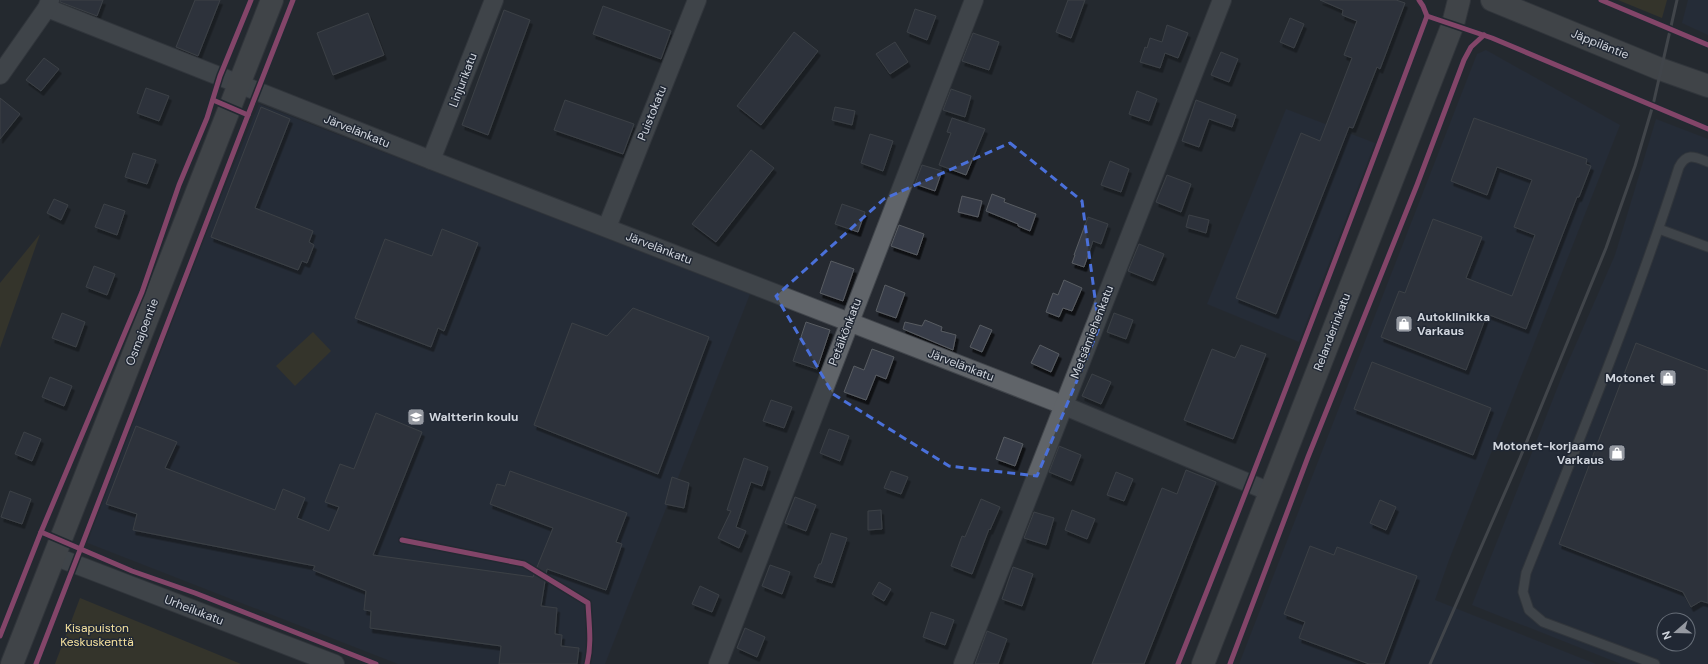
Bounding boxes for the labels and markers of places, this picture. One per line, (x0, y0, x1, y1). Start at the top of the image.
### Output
place label: Autoklinikka Varkaus (1417, 309, 1490, 339)
shop icon: Autoklinikka Varkaus (1394, 314, 1414, 334)
shop icon: Motonet (1658, 368, 1678, 388)
place label: Motonet (1605, 370, 1655, 386)
school or university icon: Waltterin koulu (406, 407, 426, 427)
place label: Waltterin koulu (429, 409, 518, 425)
place label: Motonet-korjaamo Varkaus (1493, 438, 1604, 468)
shop icon: Motonet-korjaamo Varkaus (1607, 443, 1627, 463)

